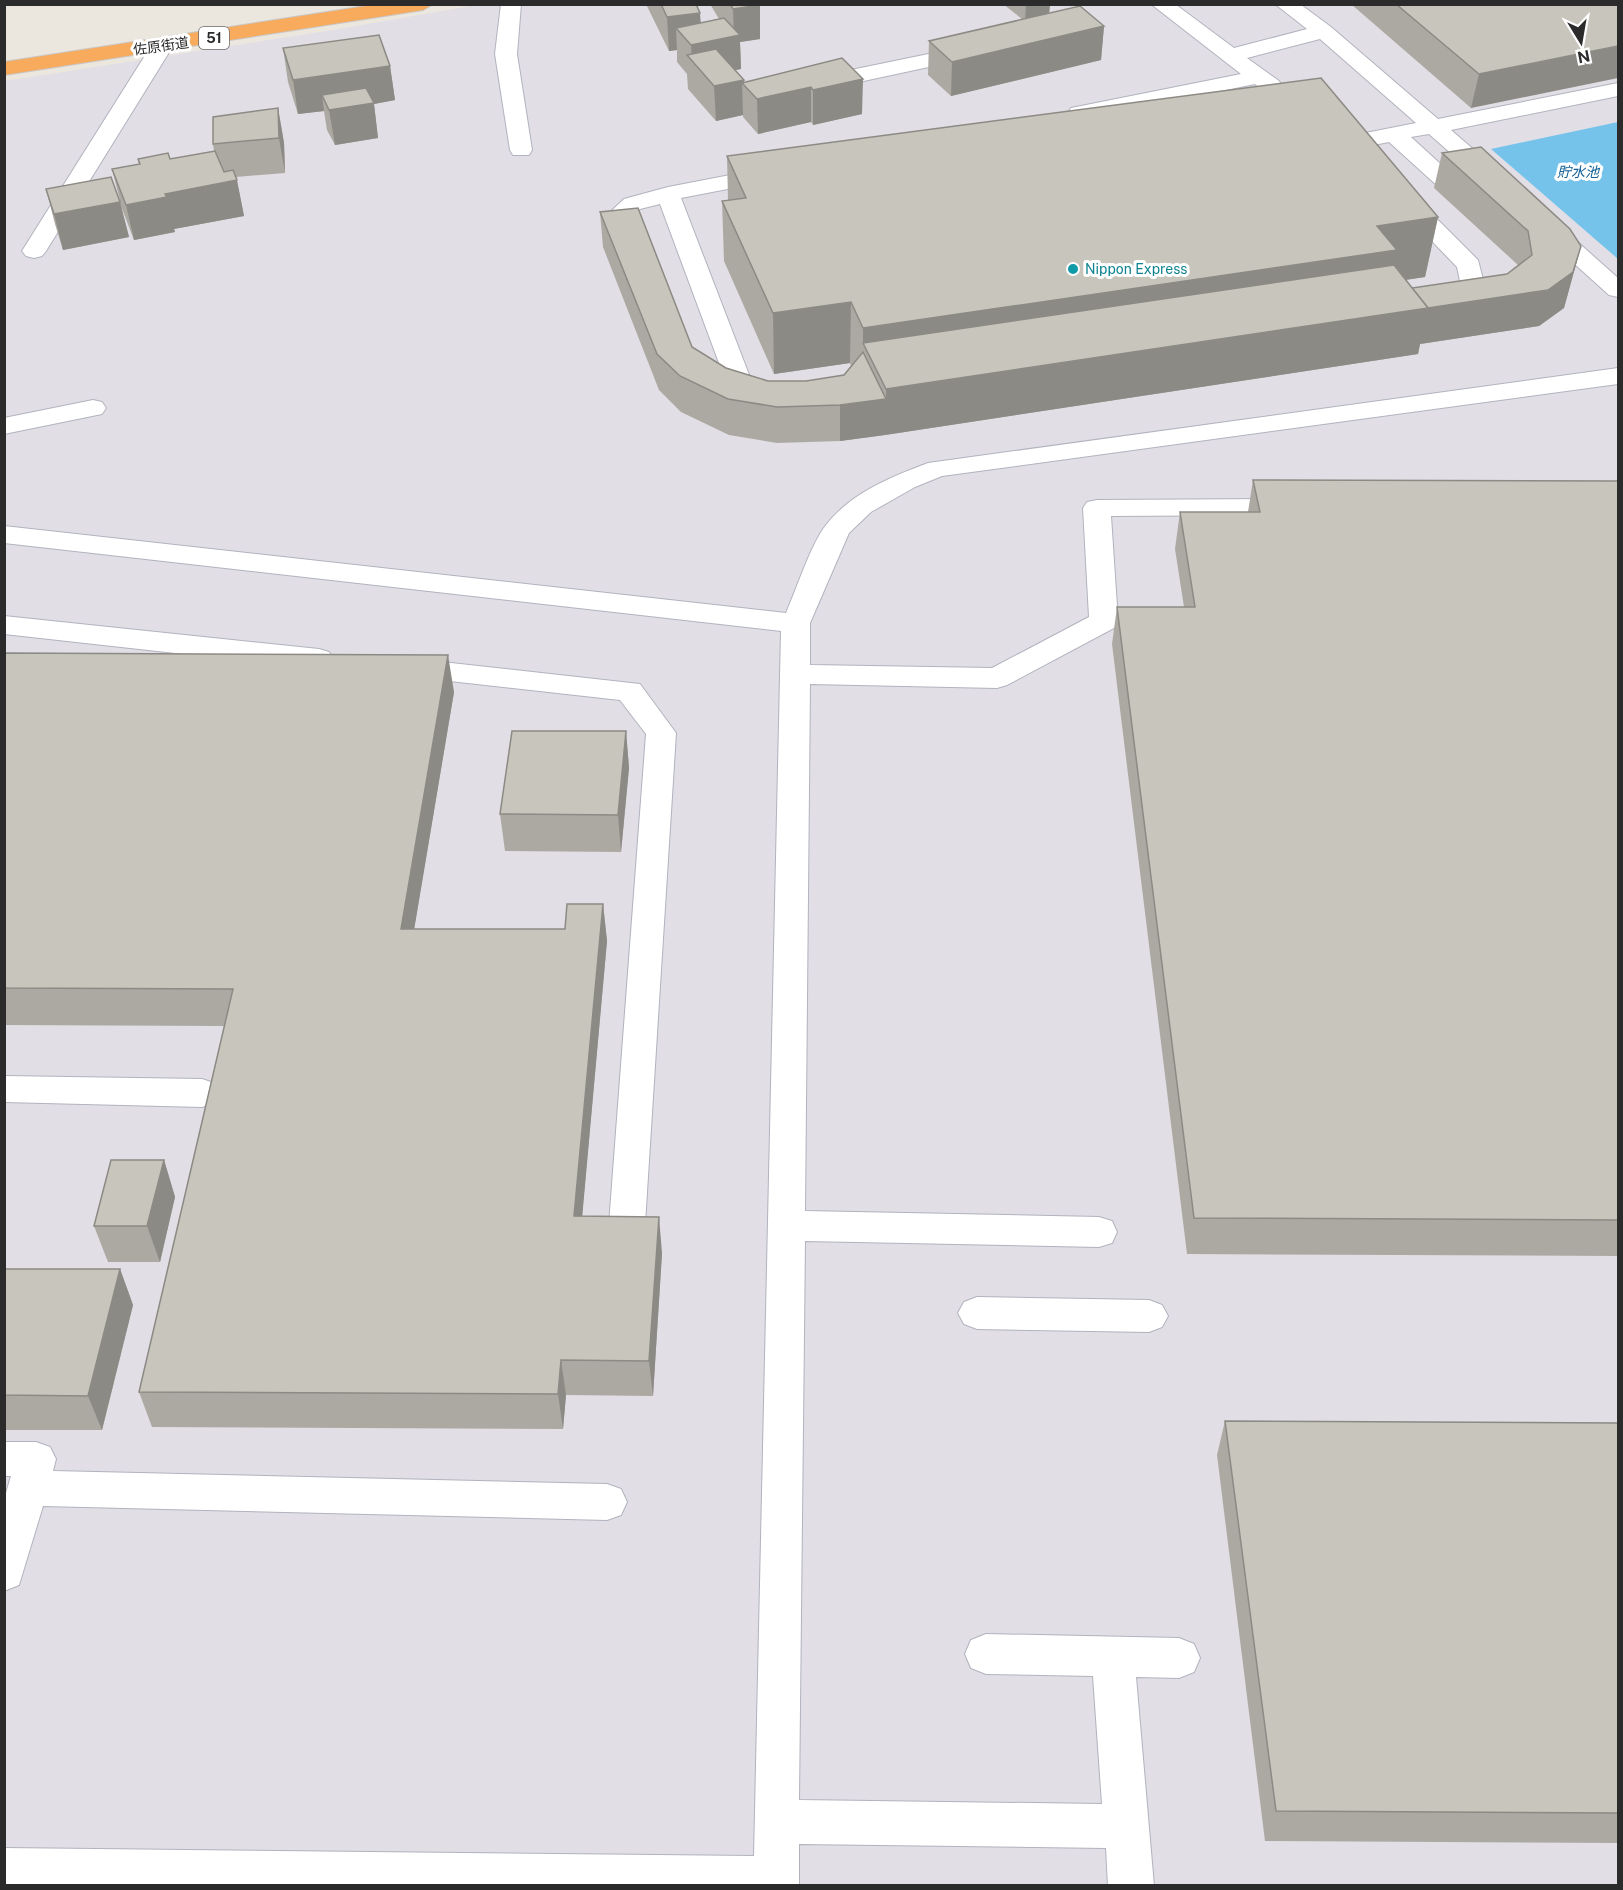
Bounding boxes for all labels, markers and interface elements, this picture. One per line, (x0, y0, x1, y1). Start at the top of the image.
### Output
north arrow (1551, 12, 1611, 72)
road number: 51 (199, 27, 229, 49)
street label: 佐原街道 (132, 34, 190, 58)
text: N (1576, 46, 1592, 67)
water label: 貯水池 (1557, 164, 1601, 180)
place label: Nippon Express (1085, 261, 1187, 277)
marker: Nippon Express (1066, 262, 1080, 276)

